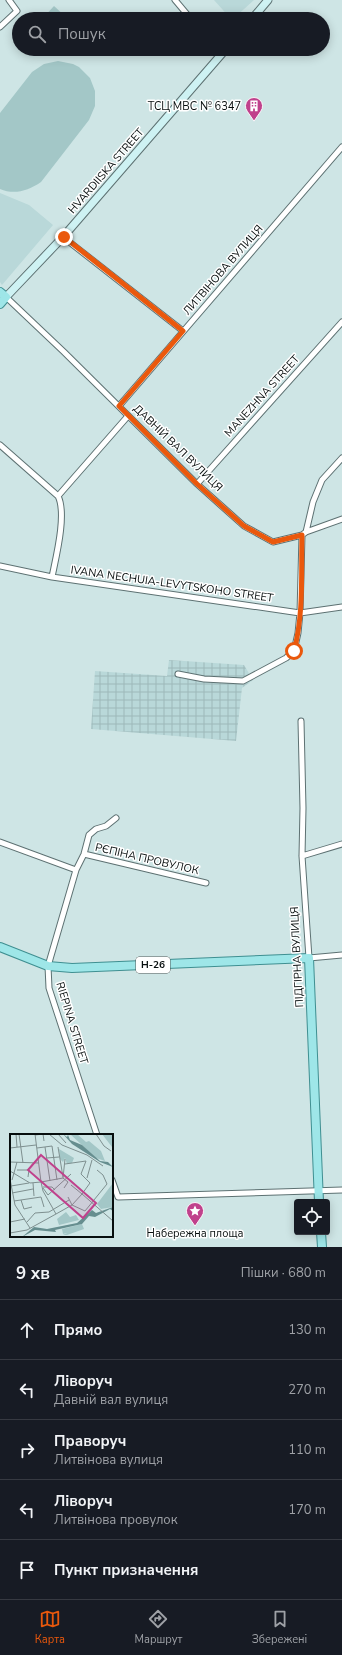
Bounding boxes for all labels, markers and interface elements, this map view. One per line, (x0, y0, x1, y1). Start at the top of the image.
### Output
search box (12, 12, 330, 56)
icon: search (26, 23, 48, 45)
text: Пошук (58, 24, 106, 44)
building icon: ТСЦ МВС № 6347 (244, 96, 264, 121)
place label: ТСЦ МВС № 6347 (148, 99, 241, 114)
street label: HVARDIISKA STREET (65, 125, 148, 217)
street label: ЛИТВІНОВА ВУЛИЦЯ (180, 222, 266, 318)
route end (55, 228, 73, 246)
street label: MANEZHNA STREET (221, 351, 303, 440)
street label: ДАВНІЙ ВАЛ ВУЛИЦЯ (130, 401, 226, 495)
street label: IVANA NECHUIA-LEVYTSKOHO STREET (70, 562, 275, 606)
route start (285, 642, 303, 660)
street label: РЄПІНА ПРОВУЛОК (94, 840, 200, 878)
street label: ПІДГІРНА ВУЛИЦЯ (287, 906, 307, 1008)
road number: Н-26 (136, 957, 170, 973)
street label: RIEPINA STREET (52, 980, 92, 1066)
inset map (10, 1134, 113, 1237)
map controls (294, 1199, 330, 1235)
button: locate (294, 1199, 330, 1235)
place icon: Набережна площа (185, 1201, 205, 1226)
place label: Набережна площа (147, 1226, 243, 1241)
text: 9 хв (16, 1262, 50, 1285)
text: Пішки · 680 m (241, 1264, 326, 1282)
icon: ahead (16, 1319, 38, 1341)
text: Прямо (54, 1320, 102, 1340)
text: 130 m (288, 1321, 326, 1339)
text: Ліворуч (54, 1371, 113, 1391)
icon: left (16, 1379, 38, 1401)
text: 270 m (288, 1381, 326, 1399)
text: Давній вал вулиця (54, 1391, 168, 1409)
text: Праворуч (54, 1431, 126, 1451)
icon: right (16, 1439, 38, 1461)
text: 110 m (288, 1441, 326, 1459)
text: Литвінова вулиця (54, 1451, 163, 1469)
text: Ліворуч (54, 1491, 113, 1511)
icon: left (16, 1499, 38, 1521)
text: 170 m (288, 1501, 326, 1519)
text: Литвінова провулок (54, 1511, 178, 1529)
icon: arrive (16, 1559, 38, 1581)
text: Пункт призначення (54, 1560, 199, 1580)
tab: Карта (35, 1608, 65, 1647)
tab: Маршрут (135, 1608, 182, 1647)
tab: Збережені (252, 1608, 307, 1647)

